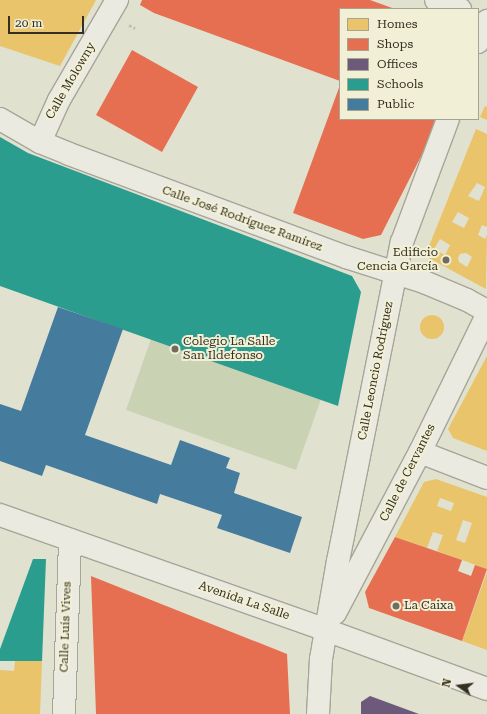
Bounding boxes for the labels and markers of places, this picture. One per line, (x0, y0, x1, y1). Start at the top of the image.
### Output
place label: Edificio Cencia García (357, 246, 438, 274)
marker: Edificio Cencia García (441, 255, 451, 265)
place label: Colegio La Salle San Ildefonso (183, 335, 275, 363)
marker: Colegio La Salle San Ildefonso (170, 344, 180, 354)
place label: La Caixa (404, 599, 453, 613)
marker: La Caixa (391, 601, 401, 611)

